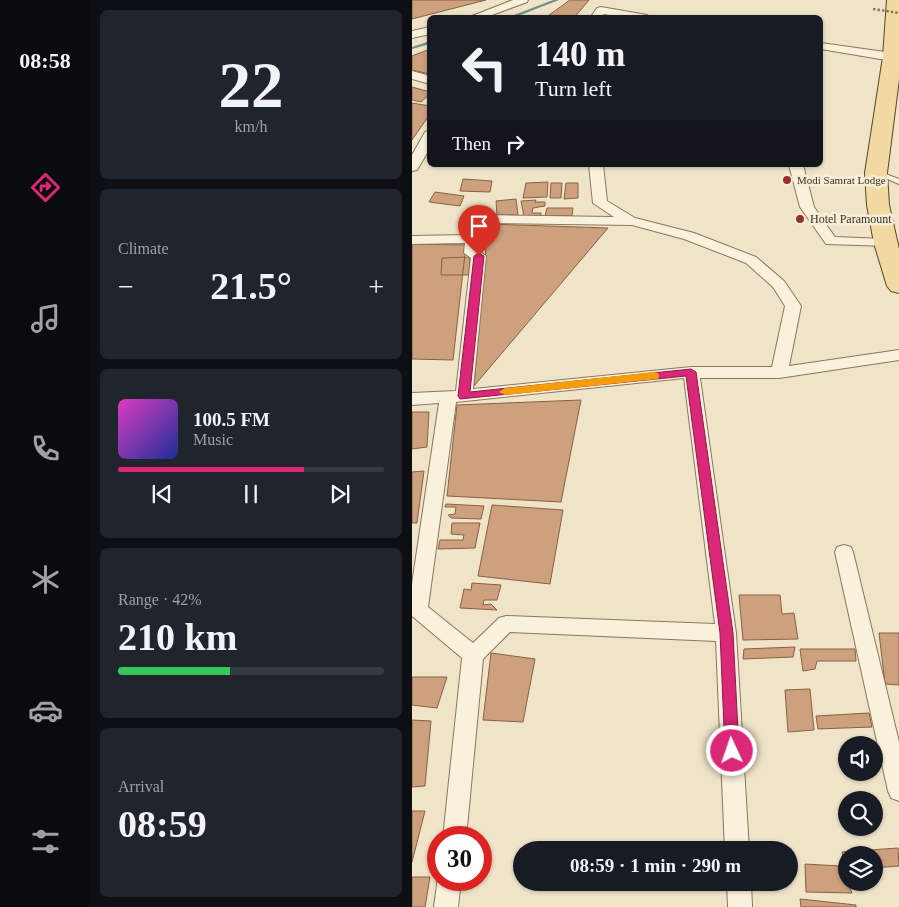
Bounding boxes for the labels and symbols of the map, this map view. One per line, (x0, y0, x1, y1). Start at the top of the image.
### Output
marker: Modi Samrat Lodge (781, 174, 793, 186)
place label: Modi Samrat Lodge (797, 174, 886, 186)
pin (458, 205, 500, 256)
place label: Hotel Paramount (810, 212, 892, 226)
marker: Hotel Paramount (794, 213, 806, 225)
position arrow (705, 724, 757, 776)
speed limit sign: 30 (427, 826, 492, 891)

